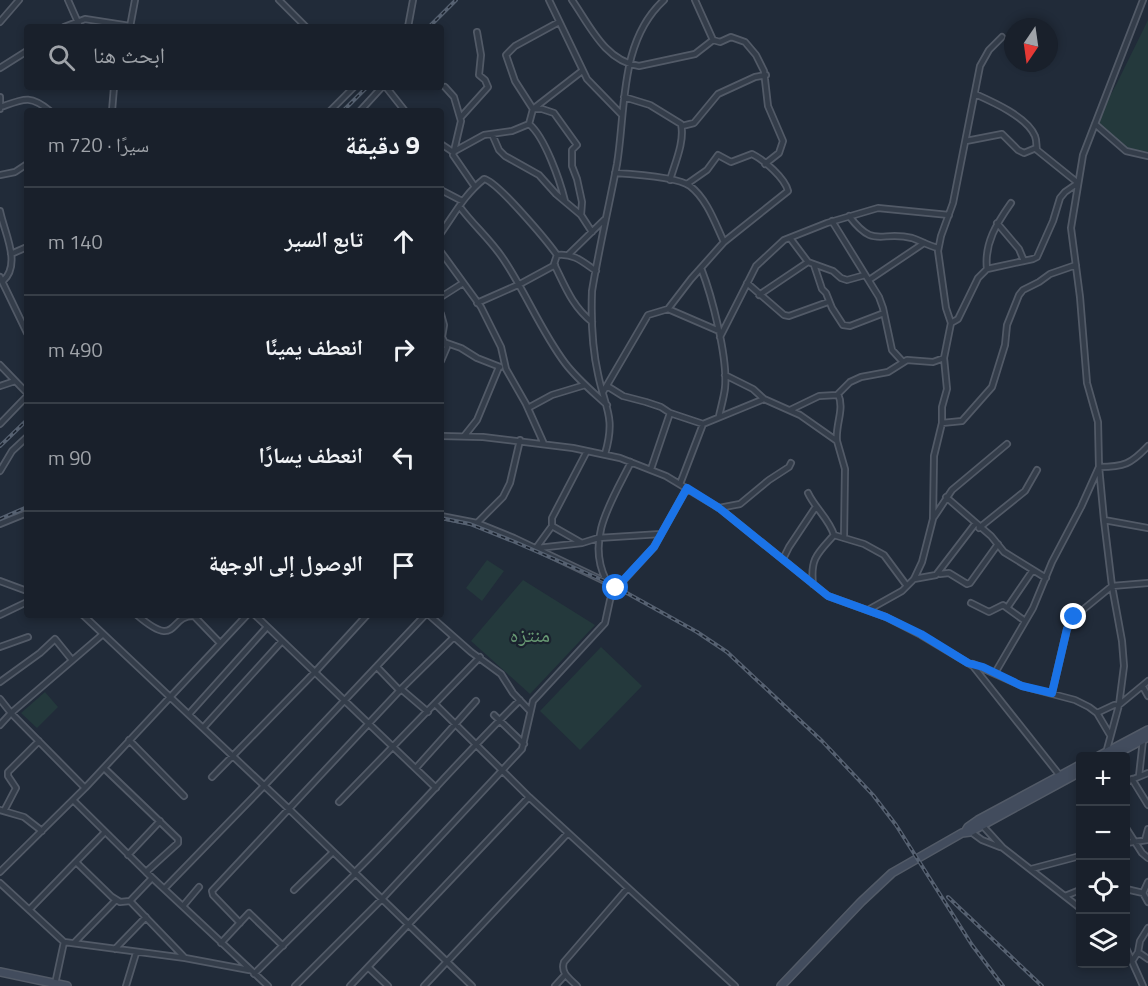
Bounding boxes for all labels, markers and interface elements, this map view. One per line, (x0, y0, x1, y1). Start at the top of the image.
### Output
north arrow (1004, 18, 1058, 72)
search box (24, 24, 444, 90)
text: ابحث هنا (93, 38, 165, 72)
icon: search (45, 41, 78, 74)
text: 9 دقيقة (345, 125, 420, 164)
text: سيرًا · 720 m (48, 129, 149, 160)
text: تابع السير (285, 222, 363, 256)
icon: ahead (387, 225, 420, 258)
text: 140 m (48, 226, 103, 257)
text: انعطف يمينًا (265, 330, 363, 364)
icon: right (387, 333, 420, 366)
text: 490 m (48, 334, 103, 365)
text: انعطف يسارًا (258, 438, 363, 472)
icon: left (387, 441, 420, 474)
text: 90 m (48, 442, 92, 473)
text: الوصول إلى الوجهة (209, 546, 363, 580)
icon: arrive (387, 549, 420, 582)
route start (602, 574, 628, 600)
route end (1060, 603, 1086, 629)
park label: منتزه (510, 618, 550, 650)
map controls (1076, 752, 1130, 968)
button: + (1076, 752, 1130, 806)
button: − (1076, 806, 1130, 860)
button: locate (1076, 860, 1130, 914)
button: layers (1076, 914, 1130, 968)

